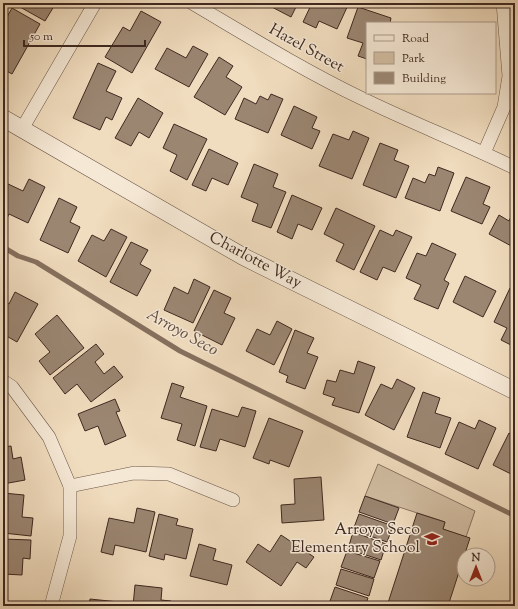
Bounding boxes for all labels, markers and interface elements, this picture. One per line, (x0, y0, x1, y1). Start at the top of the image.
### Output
street label: Hazel Street (264, 19, 348, 79)
scale bar (24, 22, 145, 48)
legend (366, 22, 496, 94)
text: 50 m (29, 28, 53, 46)
text: Road (402, 30, 429, 48)
text: Park (402, 50, 425, 68)
text: Building (402, 70, 446, 88)
street label: Charlotte Way (205, 227, 306, 295)
water label: Arroyo Seco (142, 303, 223, 363)
place label: Arroyo Seco Elementary School (291, 519, 421, 560)
school or university icon: Arroyo Seco Elementary School (423, 530, 441, 548)
north arrow (456, 547, 496, 587)
text: N (471, 550, 481, 566)

